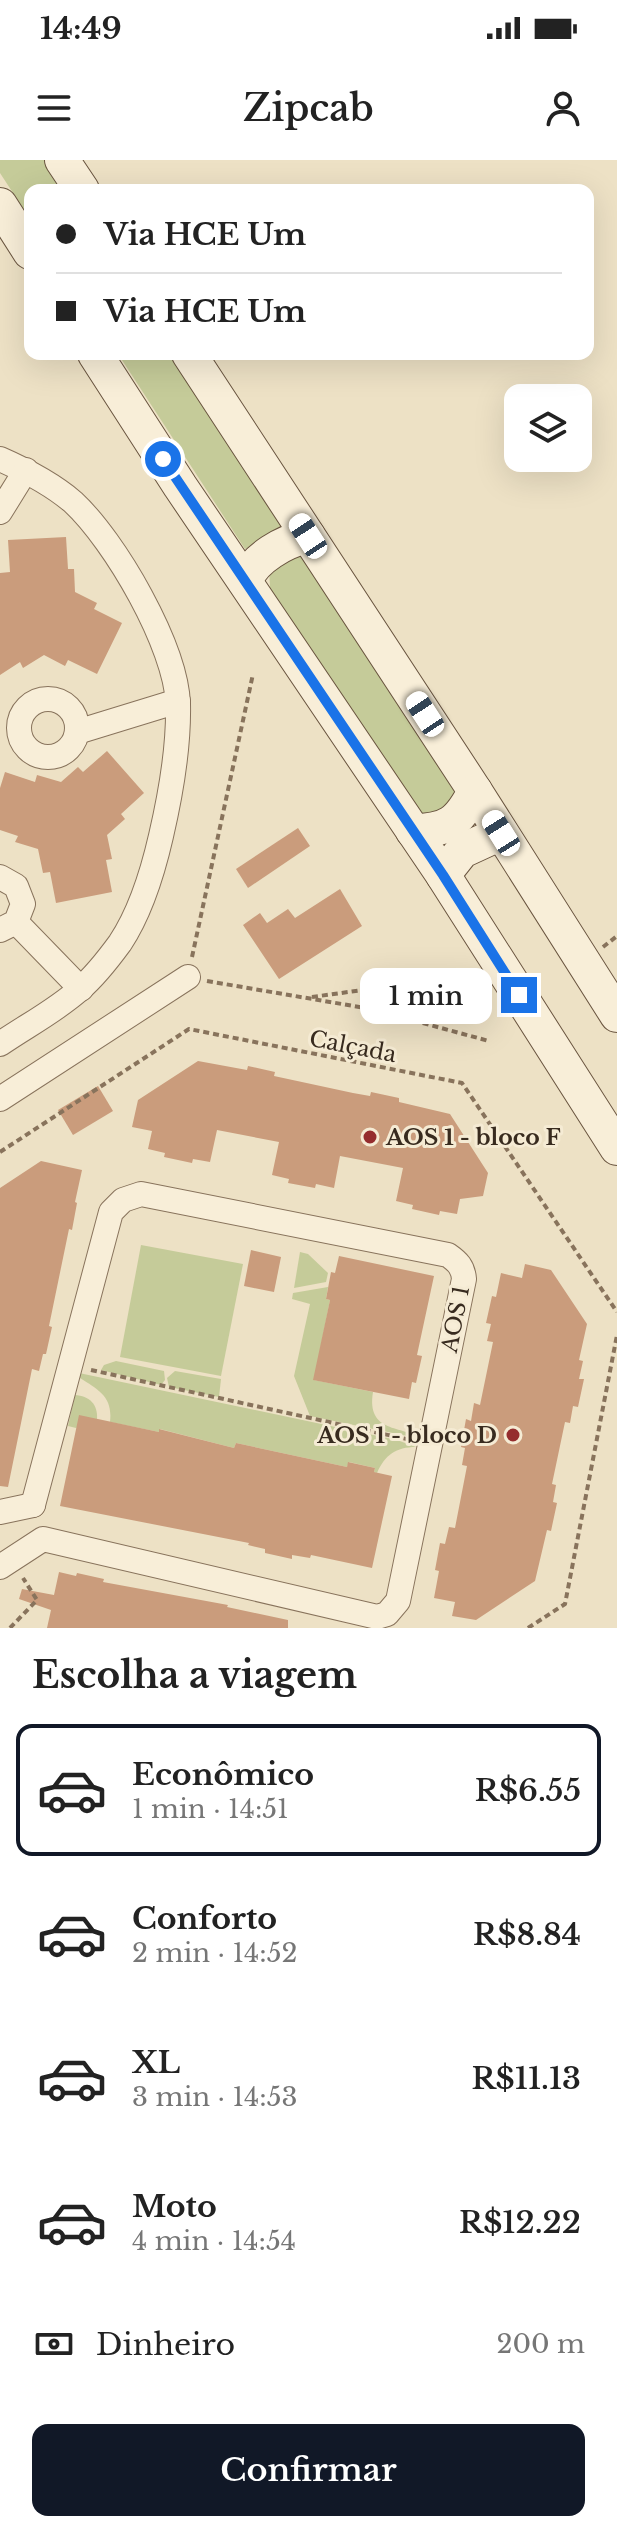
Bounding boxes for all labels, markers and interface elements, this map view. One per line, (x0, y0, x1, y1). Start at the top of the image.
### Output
text: 14:49 (40, 10, 122, 47)
icon: menu (32, 86, 76, 130)
text: Zipcab (243, 86, 374, 131)
icon: person (541, 86, 585, 130)
text: Via HCE Um (104, 216, 306, 253)
text: Via HCE Um (104, 293, 306, 330)
map controls (504, 384, 592, 472)
button: layers (504, 384, 592, 472)
route start (145, 441, 181, 477)
car (285, 509, 331, 563)
car (402, 687, 448, 741)
car (478, 806, 524, 860)
callout: 1 min (359, 967, 491, 1023)
route end (501, 977, 537, 1013)
text: 1 min (389, 980, 463, 1012)
street label: Calçada (307, 1025, 399, 1068)
place label: AOS 1 - bloco F (385, 1124, 561, 1151)
marker: AOS 1 - bloco F (361, 1128, 379, 1146)
street label: AOS 1 (436, 1283, 475, 1356)
place label: AOS 1 - bloco D (316, 1422, 497, 1449)
marker: AOS 1 - bloco D (504, 1426, 522, 1444)
text: Escolha a viagem (32, 1653, 357, 1698)
icon: car (36, 1754, 108, 1826)
text: Econômico (132, 1756, 314, 1793)
text: R$6.55 (475, 1772, 581, 1809)
text: 1 min · 14:51 (132, 1793, 289, 1825)
icon: car (36, 1898, 108, 1970)
text: Conforto (132, 1900, 277, 1937)
text: R$8.84 (473, 1916, 581, 1953)
text: 2 min · 14:52 (132, 1937, 298, 1969)
icon: car (36, 2042, 108, 2114)
text: XL (132, 2044, 180, 2081)
text: R$11.13 (471, 2060, 581, 2097)
text: 3 min · 14:53 (132, 2081, 298, 2113)
icon: car (36, 2186, 108, 2258)
text: Moto (132, 2188, 217, 2225)
text: R$12.22 (459, 2204, 581, 2241)
text: 4 min · 14:54 (132, 2225, 296, 2257)
icon: cash (32, 2322, 76, 2366)
text: Dinheiro (96, 2326, 235, 2363)
text: 200 m (496, 2328, 585, 2360)
button: Confirmar (32, 2424, 585, 2516)

